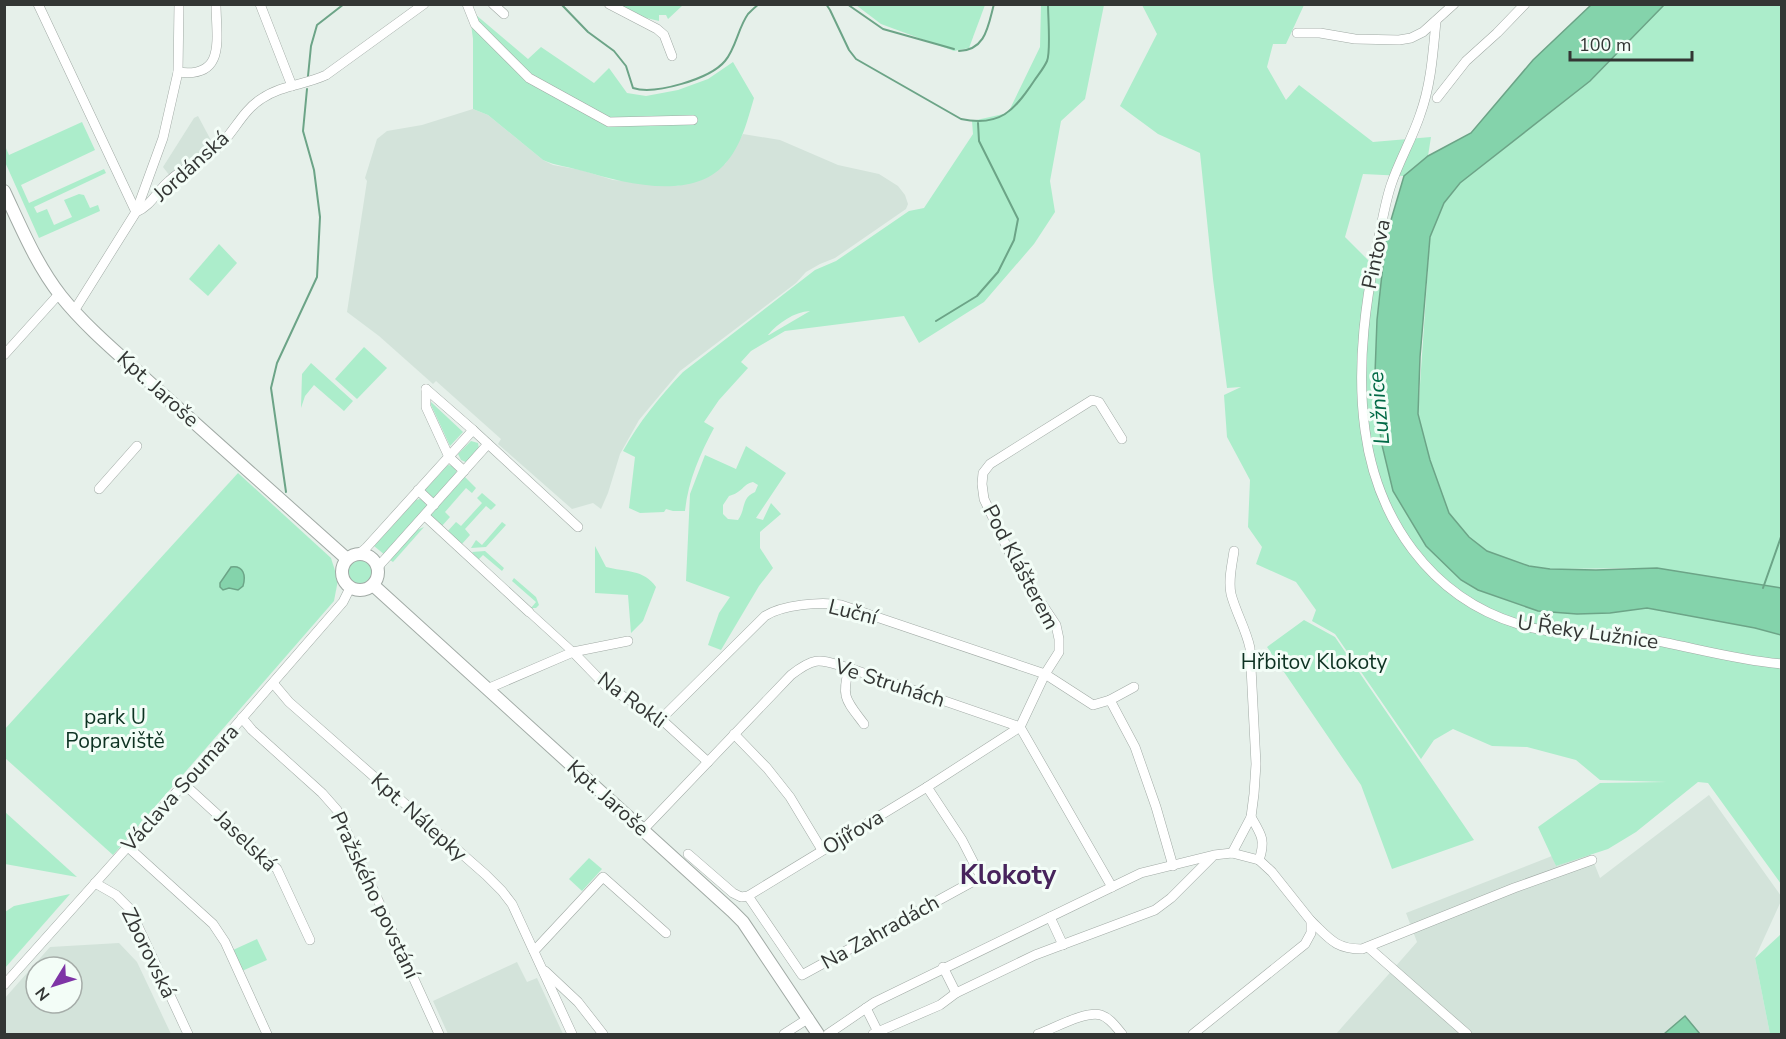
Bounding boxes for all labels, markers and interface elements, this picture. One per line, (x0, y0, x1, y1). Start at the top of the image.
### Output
scale bar (1570, 24, 1692, 62)
text: 100 m (1579, 33, 1631, 57)
street label: Jordánská (146, 125, 235, 208)
street label: Pintova (1355, 217, 1397, 291)
street label: Kpt. Jaroše (111, 345, 205, 433)
water label: Lužnice (1361, 370, 1397, 446)
street label: Pod Klášterem (976, 500, 1066, 634)
street label: Luční (826, 592, 881, 632)
street label: U Řeky Lužnice (1516, 608, 1660, 656)
park label: Hřbitov Klokoty (1241, 648, 1387, 676)
street label: Ve Struhách (830, 652, 949, 714)
street label: Na Rokli (592, 665, 672, 735)
park label: park U Popraviště (65, 703, 165, 755)
street label: Václava Soumara (115, 718, 245, 858)
street label: Kpt. Jaroše (561, 754, 655, 842)
street label: Kpt. Nálepky (365, 766, 473, 868)
street label: Ojířova (817, 803, 889, 861)
street label: Jaselská (208, 804, 283, 878)
street label: Pražského povstání (324, 807, 426, 984)
district label: Klokoty (960, 857, 1057, 894)
street label: Na Zahradách (816, 888, 944, 976)
street label: Zborovská (115, 903, 183, 1003)
north arrow (24, 955, 84, 1015)
text: N (31, 982, 55, 1005)

